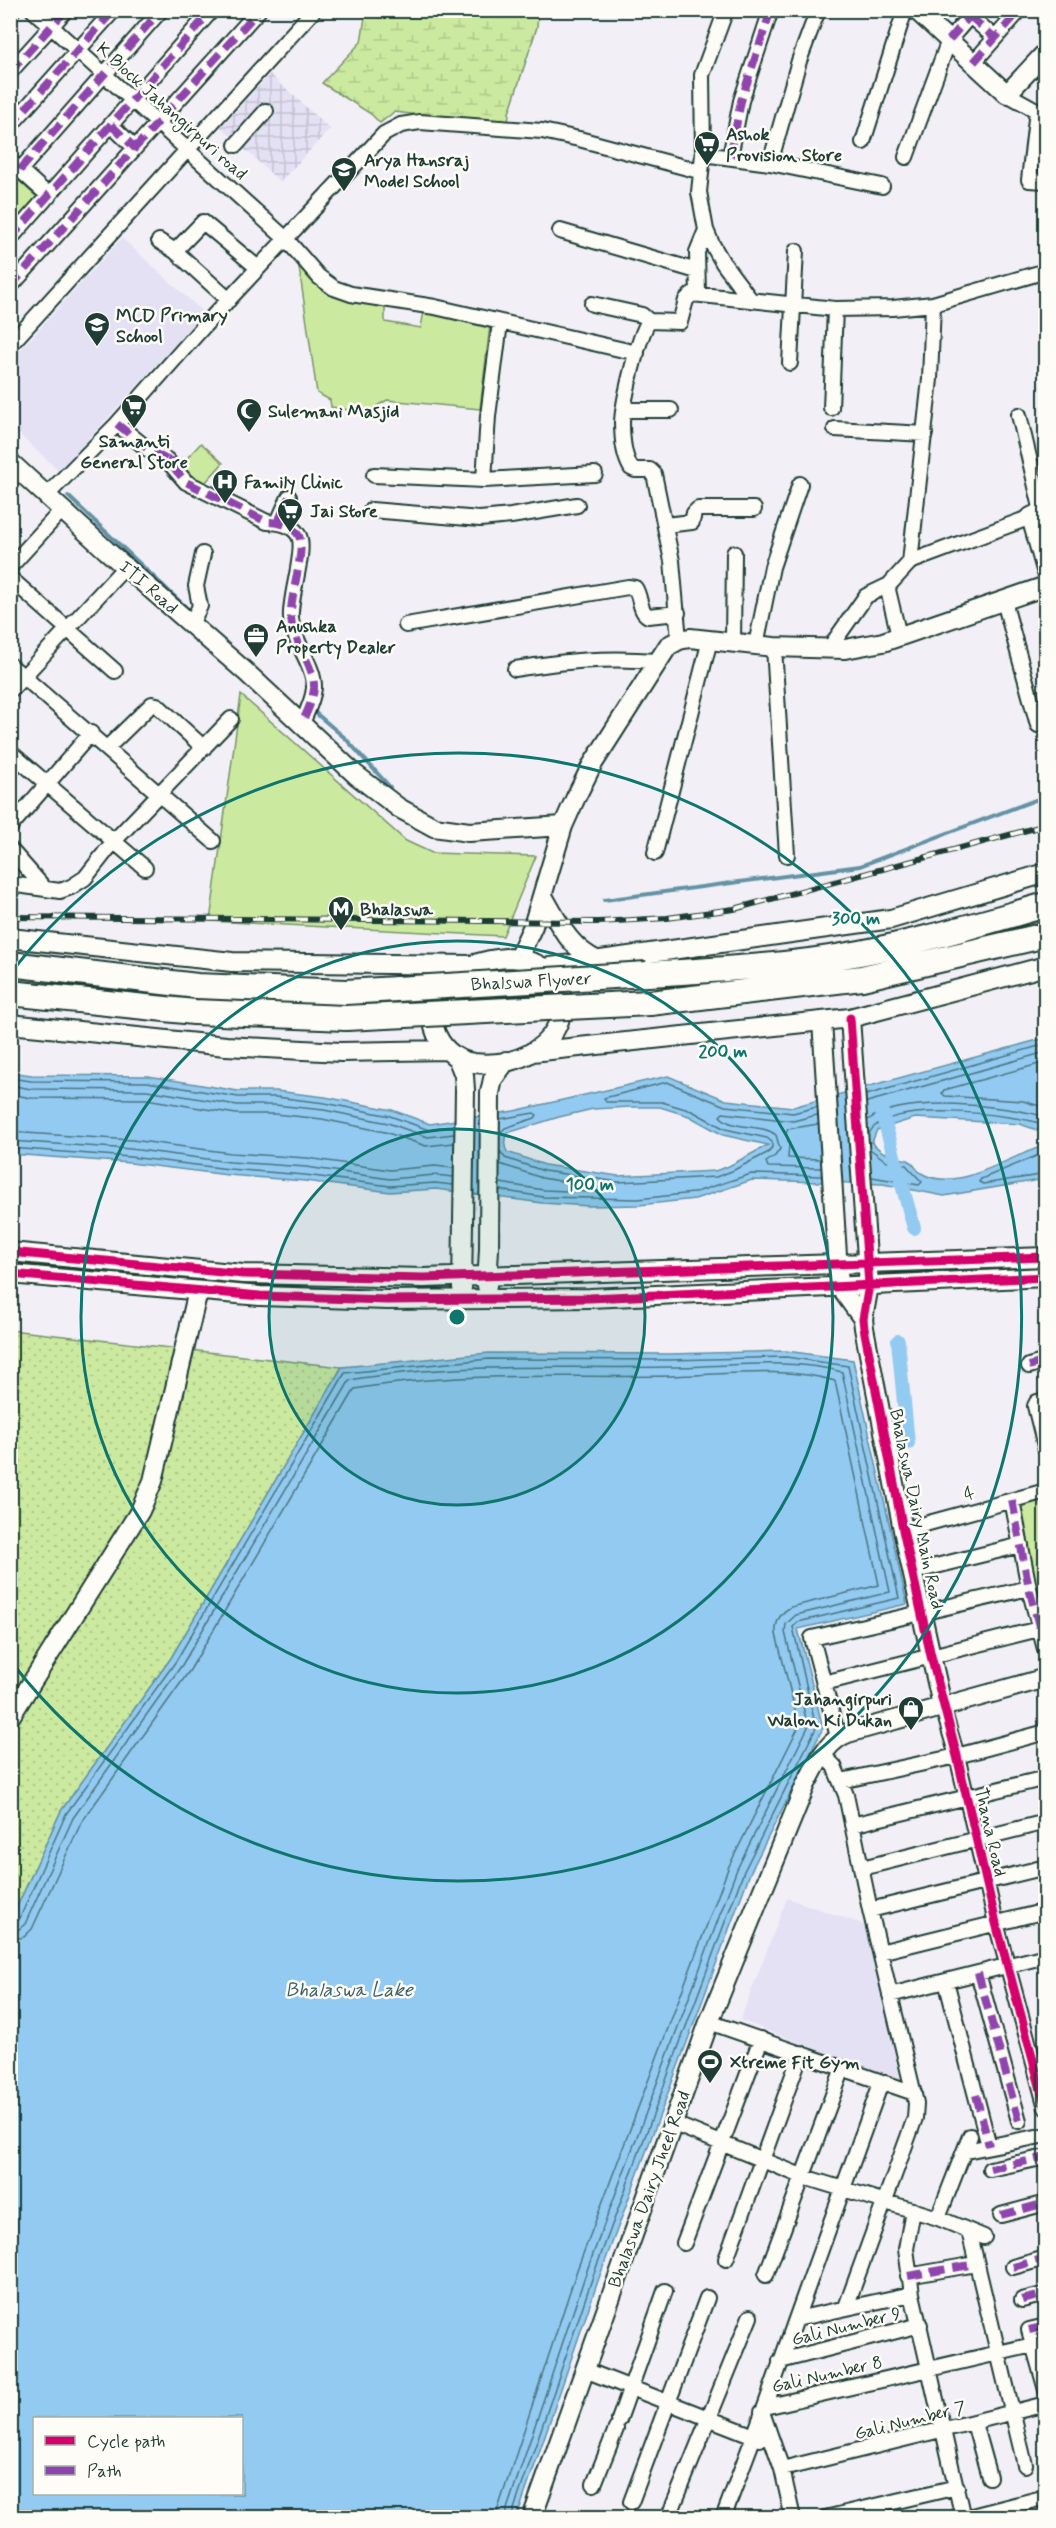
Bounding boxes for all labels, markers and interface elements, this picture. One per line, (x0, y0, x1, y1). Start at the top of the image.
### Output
street label: K Block Jahangirpuri road (90, 37, 252, 187)
place label: Ashok Provision Store (726, 123, 842, 168)
supermarket icon: Ashok Provision Store (692, 129, 722, 167)
place label: Arya Hansraj Model School (364, 149, 469, 194)
school or university icon: Arya Hansraj Model School (329, 155, 359, 193)
place label: MCD Primary School (116, 304, 228, 349)
school or university icon: MCD Primary School (82, 310, 112, 348)
supermarket icon: Samanti General Store (119, 392, 149, 430)
mosque icon: Sulemani Masjid (234, 396, 264, 434)
place label: Sulemani Masjid (268, 400, 399, 424)
place label: Samanti General Store (80, 430, 188, 475)
hospital icon: Family Clinic (210, 467, 240, 505)
place label: Family Clinic (244, 471, 344, 495)
supermarket icon: Jai Store (275, 496, 305, 534)
place label: Jai Store (310, 500, 378, 524)
street label: ITI Road (114, 555, 183, 620)
place label: Anushka Property Dealer (276, 615, 396, 660)
office icon: Anushka Property Dealer (241, 621, 271, 659)
metro station icon: Bhalaswa (326, 894, 356, 932)
place label: Bhalaswa (360, 898, 434, 922)
text: 300 m (832, 907, 880, 931)
street label: Bhalswa Flyover (470, 967, 592, 997)
text: 200 m (698, 1040, 748, 1064)
text: 100 m (566, 1173, 614, 1197)
centre of rings (447, 1307, 467, 1327)
street label: Bhalaswa Dairy Main Road (883, 1407, 949, 1612)
street label: 4 (961, 1481, 977, 1507)
place label: Jahangirpuri Walon Ki Dukan (767, 1688, 892, 1733)
shop icon: Jahangirpuri Walon Ki Dukan (896, 1694, 926, 1732)
street label: Thana Road (968, 1785, 1012, 1879)
water label: Bhalaswa Lake (285, 1977, 414, 2004)
sports icon: Xtreme Fit Gym (695, 2047, 725, 2085)
place label: Xtreme Fit Gym (730, 2051, 860, 2075)
street label: Bhalaswa Dairy Jheel Road (603, 2088, 697, 2291)
street label: Gali Number 9 (789, 2302, 904, 2352)
street label: Gali Number 8 (769, 2351, 885, 2399)
street label: Gali Number 7 (852, 2396, 969, 2446)
legend (33, 2417, 243, 2495)
text: Cycle path (87, 2430, 165, 2454)
text: Path (87, 2460, 122, 2484)

